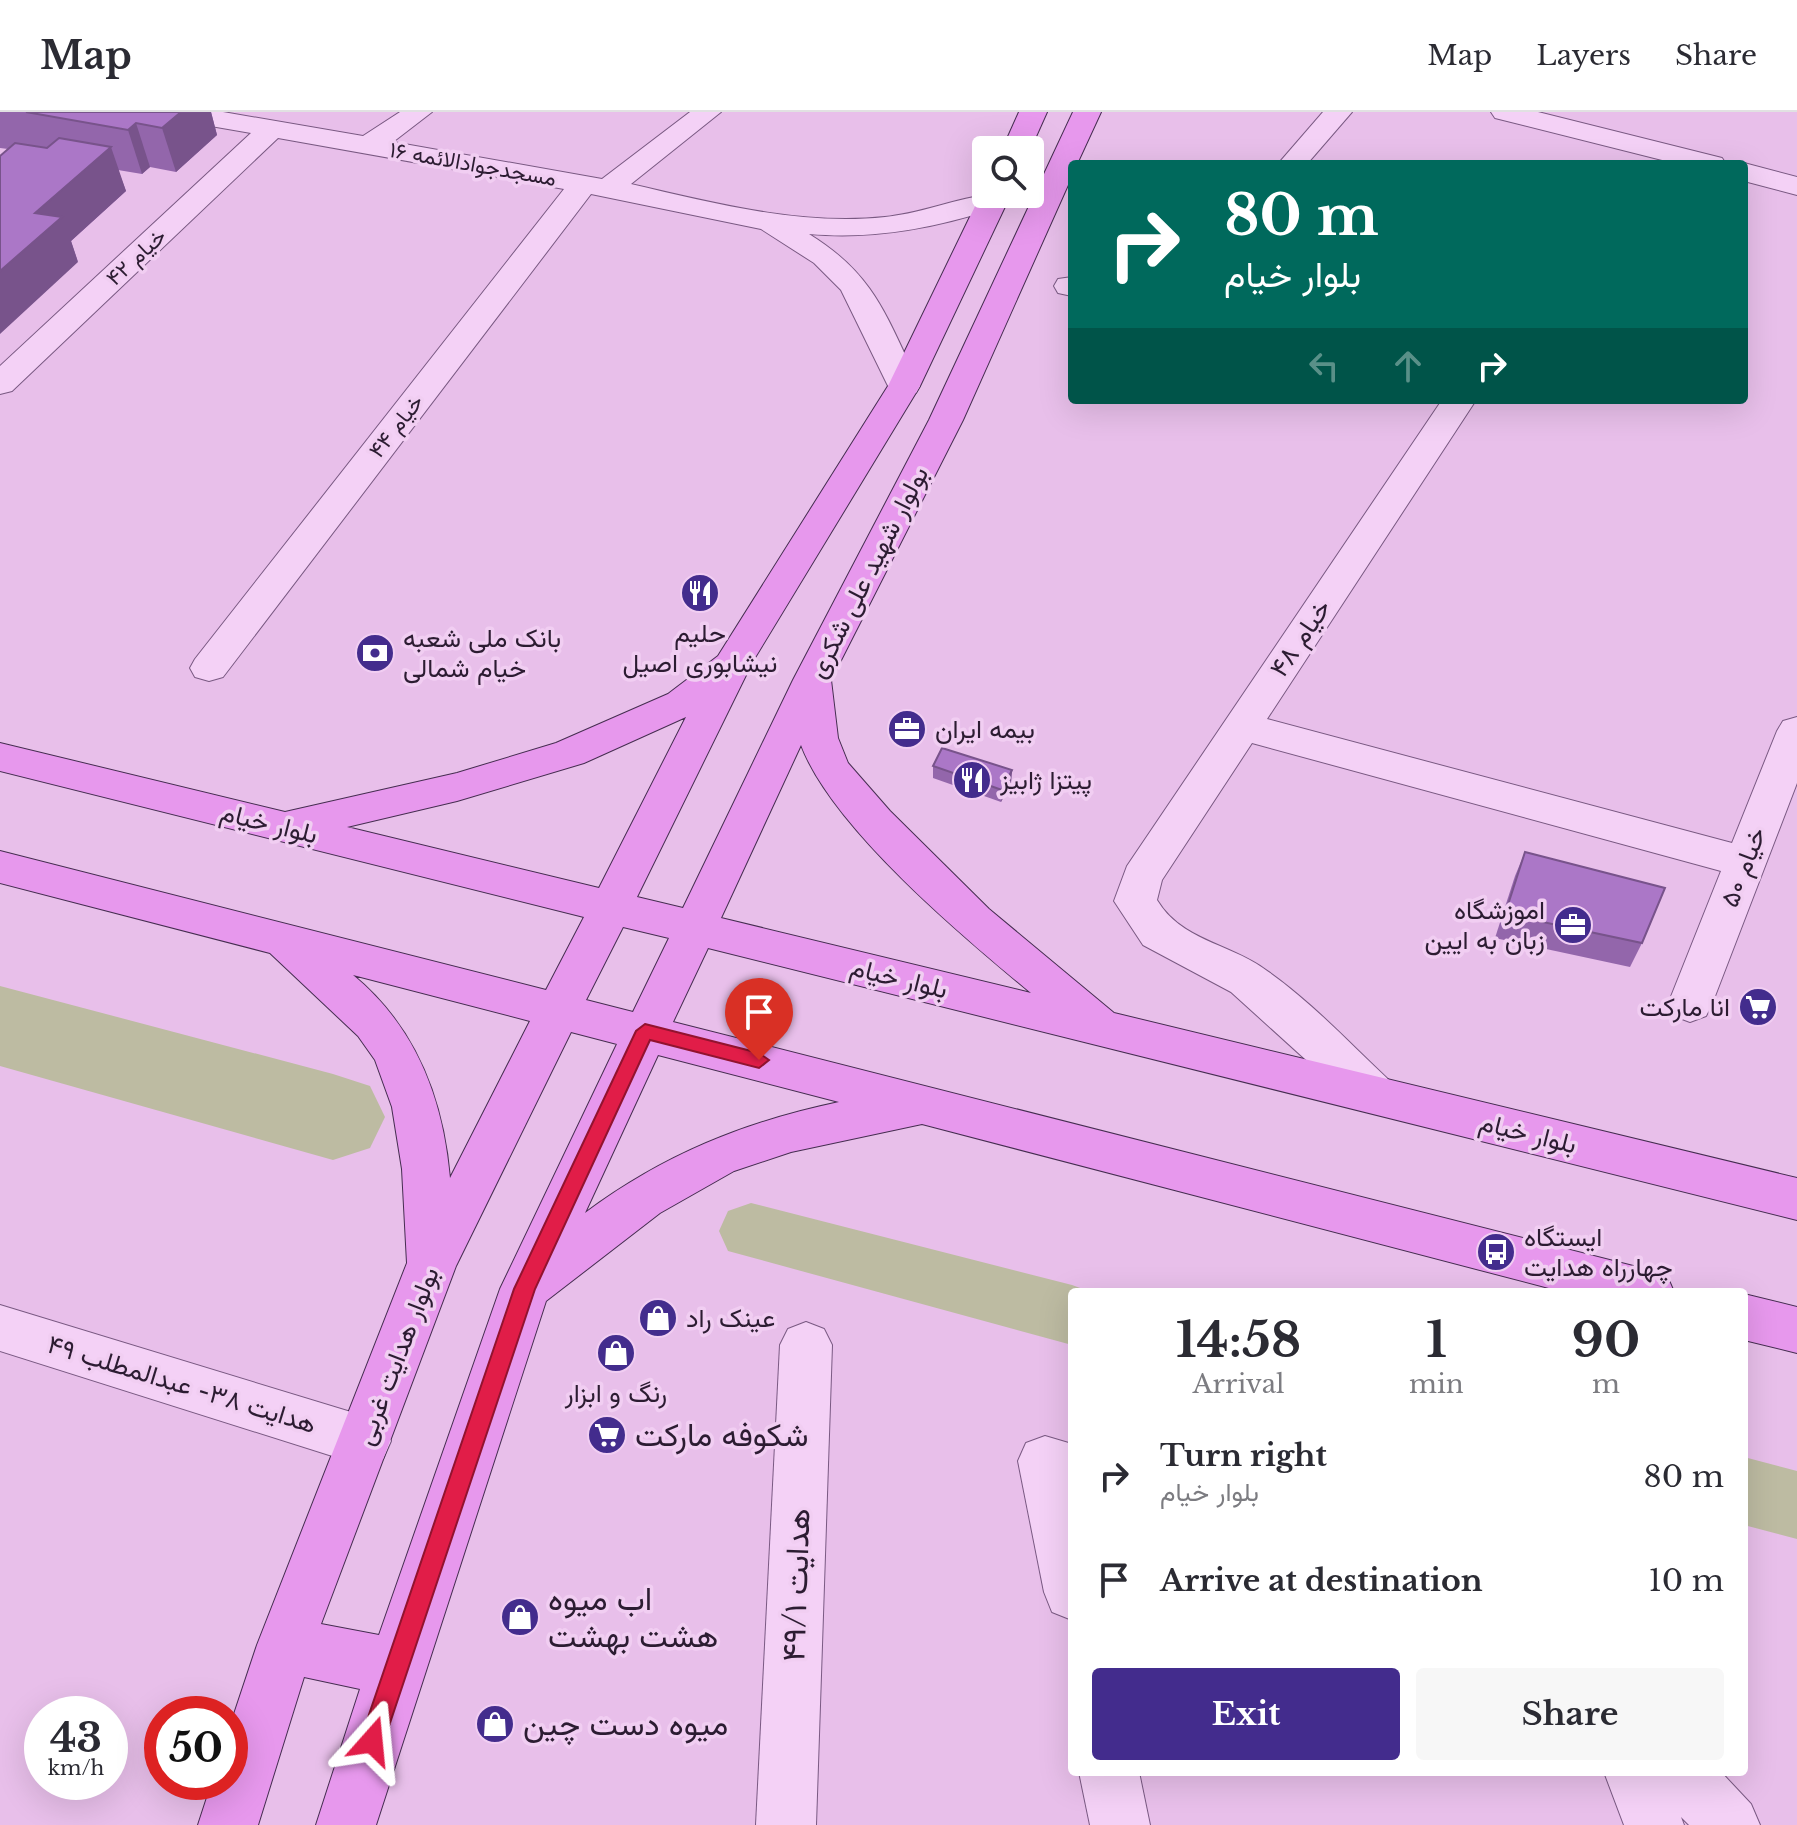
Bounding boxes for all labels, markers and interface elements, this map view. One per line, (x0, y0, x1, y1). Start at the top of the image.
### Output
text: Map (40, 32, 132, 79)
text: Map (1427, 38, 1492, 73)
text: Layers (1536, 38, 1631, 73)
text: Share (1675, 38, 1757, 73)
street label: مسجدجوادالائمه ۱۶ (387, 136, 559, 192)
map controls (972, 136, 1044, 208)
button: search (972, 136, 1044, 208)
text: 80 m (1224, 181, 1379, 250)
icon: right (1092, 192, 1196, 296)
street label: خیام ۴۲ (100, 223, 172, 292)
text: بلوار خیام (1224, 252, 1361, 297)
icon: left (1302, 344, 1346, 388)
icon: ahead (1386, 344, 1430, 388)
icon: right (1470, 344, 1514, 388)
street label: خیام ۴۴ (363, 389, 430, 464)
street label: بولوار شهید علی شکری (801, 461, 935, 683)
restaurant icon: حلیم نیشابوری اصیل (679, 572, 721, 614)
street label: خیام ۴۸ (1262, 593, 1338, 683)
place label: حلیم نیشابوری اصیل (622, 617, 778, 679)
place label: بانک ملی شعبه خیام شمالی (403, 622, 561, 685)
bank icon: بانک ملی شعبه خیام شمالی (354, 632, 396, 674)
office icon: بیمه ایران (886, 708, 928, 750)
place label: بیمه ایران (935, 713, 1035, 745)
restaurant icon: پیتزا ژابیز (951, 759, 993, 801)
place label: پیتزا ژابیز (999, 764, 1092, 798)
street label: بلوار خیام (217, 795, 321, 851)
street label: خیام ۵۰ (1713, 823, 1774, 912)
place label: اموزشگاه زبان به ایین (1425, 894, 1545, 956)
office icon: اموزشگاه زبان به ایین (1552, 904, 1594, 946)
street label: بلوار خیام (847, 950, 951, 1006)
pin (725, 978, 793, 1060)
supermarket icon: انا مارکت (1737, 986, 1779, 1028)
icon: arrive (737, 990, 781, 1034)
place label: انا مارکت (1639, 991, 1730, 1023)
street label: بلوار خیام (1476, 1105, 1580, 1161)
place label: ایستگاه چهارراه هدایت (1524, 1221, 1673, 1285)
bus stop icon: ایستگاه چهارراه هدایت (1475, 1231, 1517, 1273)
street label: بولوار هدایت غربی (348, 1262, 446, 1450)
shop icon: عینک راد (637, 1297, 679, 1339)
place label: عینک راد (686, 1302, 775, 1334)
text: 14:58 (1176, 1310, 1301, 1370)
text: 1 (1426, 1310, 1447, 1370)
text: 90 (1572, 1310, 1640, 1370)
street label: هدایت ۳۸- عبدالمطلب ۴۹ (44, 1328, 320, 1440)
shop icon: رنگ و ابزار (595, 1332, 637, 1374)
text: Arrival (1193, 1368, 1285, 1400)
text: min (1409, 1368, 1464, 1400)
text: m (1592, 1368, 1620, 1400)
place label: رنگ و ابزار (564, 1377, 667, 1409)
supermarket icon: شکوفه مارکت (586, 1414, 628, 1456)
place label: شکوفه مارکت (635, 1415, 809, 1455)
text: Turn right (1160, 1437, 1327, 1474)
icon: right (1092, 1454, 1136, 1498)
text: 80 m (1644, 1458, 1724, 1495)
text: بلوار خیام (1160, 1476, 1259, 1508)
street label: هدایت ۴۹/۱ (773, 1508, 819, 1662)
icon: arrive (1092, 1558, 1136, 1602)
text: Arrive at destination (1160, 1562, 1483, 1599)
text: 10 m (1648, 1562, 1724, 1599)
place label: اب میوه هشت بهشت (548, 1579, 718, 1656)
shop icon: اب میوه هشت بهشت (499, 1596, 541, 1638)
button: Exit (1092, 1668, 1400, 1760)
button: Share (1416, 1668, 1724, 1760)
speed limit sign: 50 (144, 1696, 248, 1800)
position arrow (330, 1699, 414, 1783)
shop icon: میوه دست چین (474, 1703, 516, 1745)
place label: میوه دست چین (523, 1704, 728, 1746)
text: 43 (50, 1713, 102, 1763)
text: km/h (48, 1756, 104, 1780)

